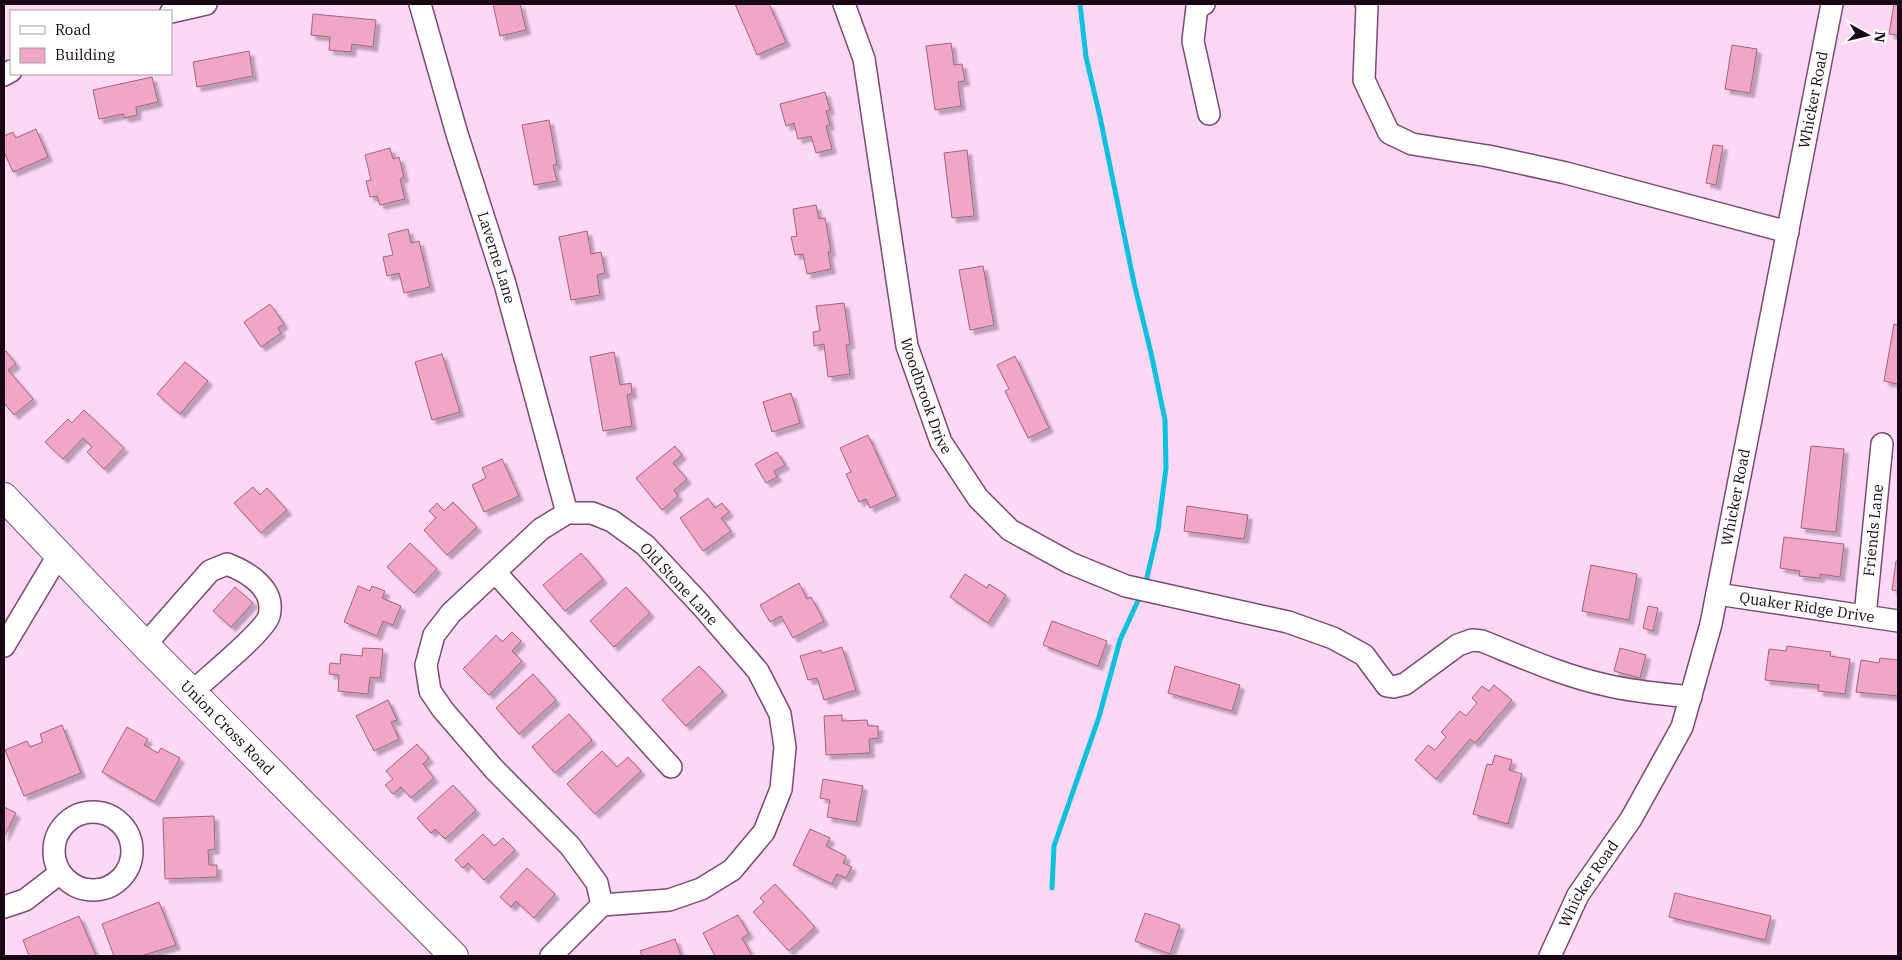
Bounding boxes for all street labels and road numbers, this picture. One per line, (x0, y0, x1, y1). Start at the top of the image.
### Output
street label: Whicker Road (1794, 49, 1832, 150)
street label: Laverne Lane (473, 209, 520, 306)
street label: Woodbrook Drive (897, 336, 957, 458)
street label: Whicker Road (1716, 447, 1754, 548)
street label: Friends Lane (1859, 483, 1887, 577)
street label: Old Stone Lane (636, 538, 723, 629)
street label: Quaker Ridge Drive (1738, 587, 1876, 626)
street label: Union Cross Road (177, 676, 278, 779)
street label: Whicker Road (1554, 836, 1622, 930)

